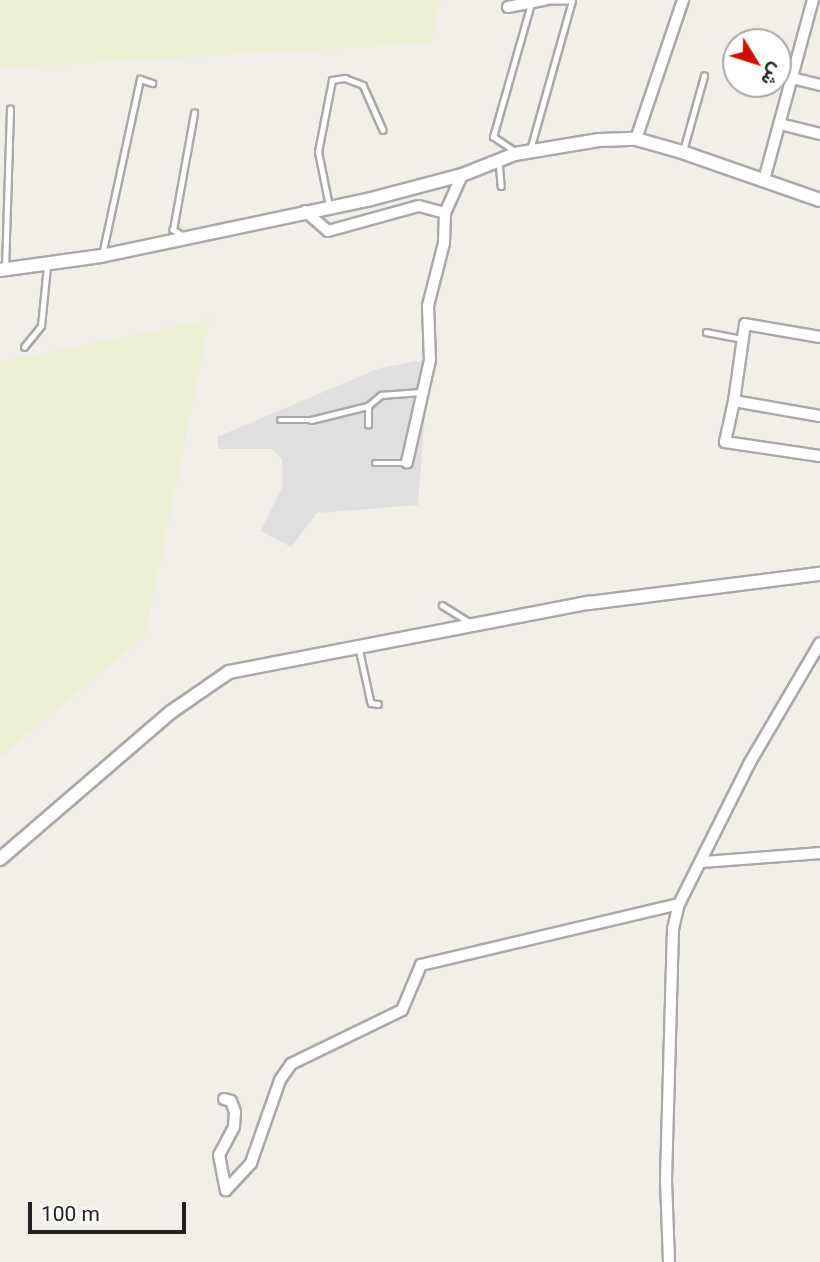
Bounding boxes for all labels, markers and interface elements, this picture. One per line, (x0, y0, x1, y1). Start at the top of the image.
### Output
north arrow (722, 28, 792, 98)
text: ش (756, 59, 788, 91)
scale bar (32, 1188, 189, 1232)
text: 100 m (41, 1202, 100, 1226)

